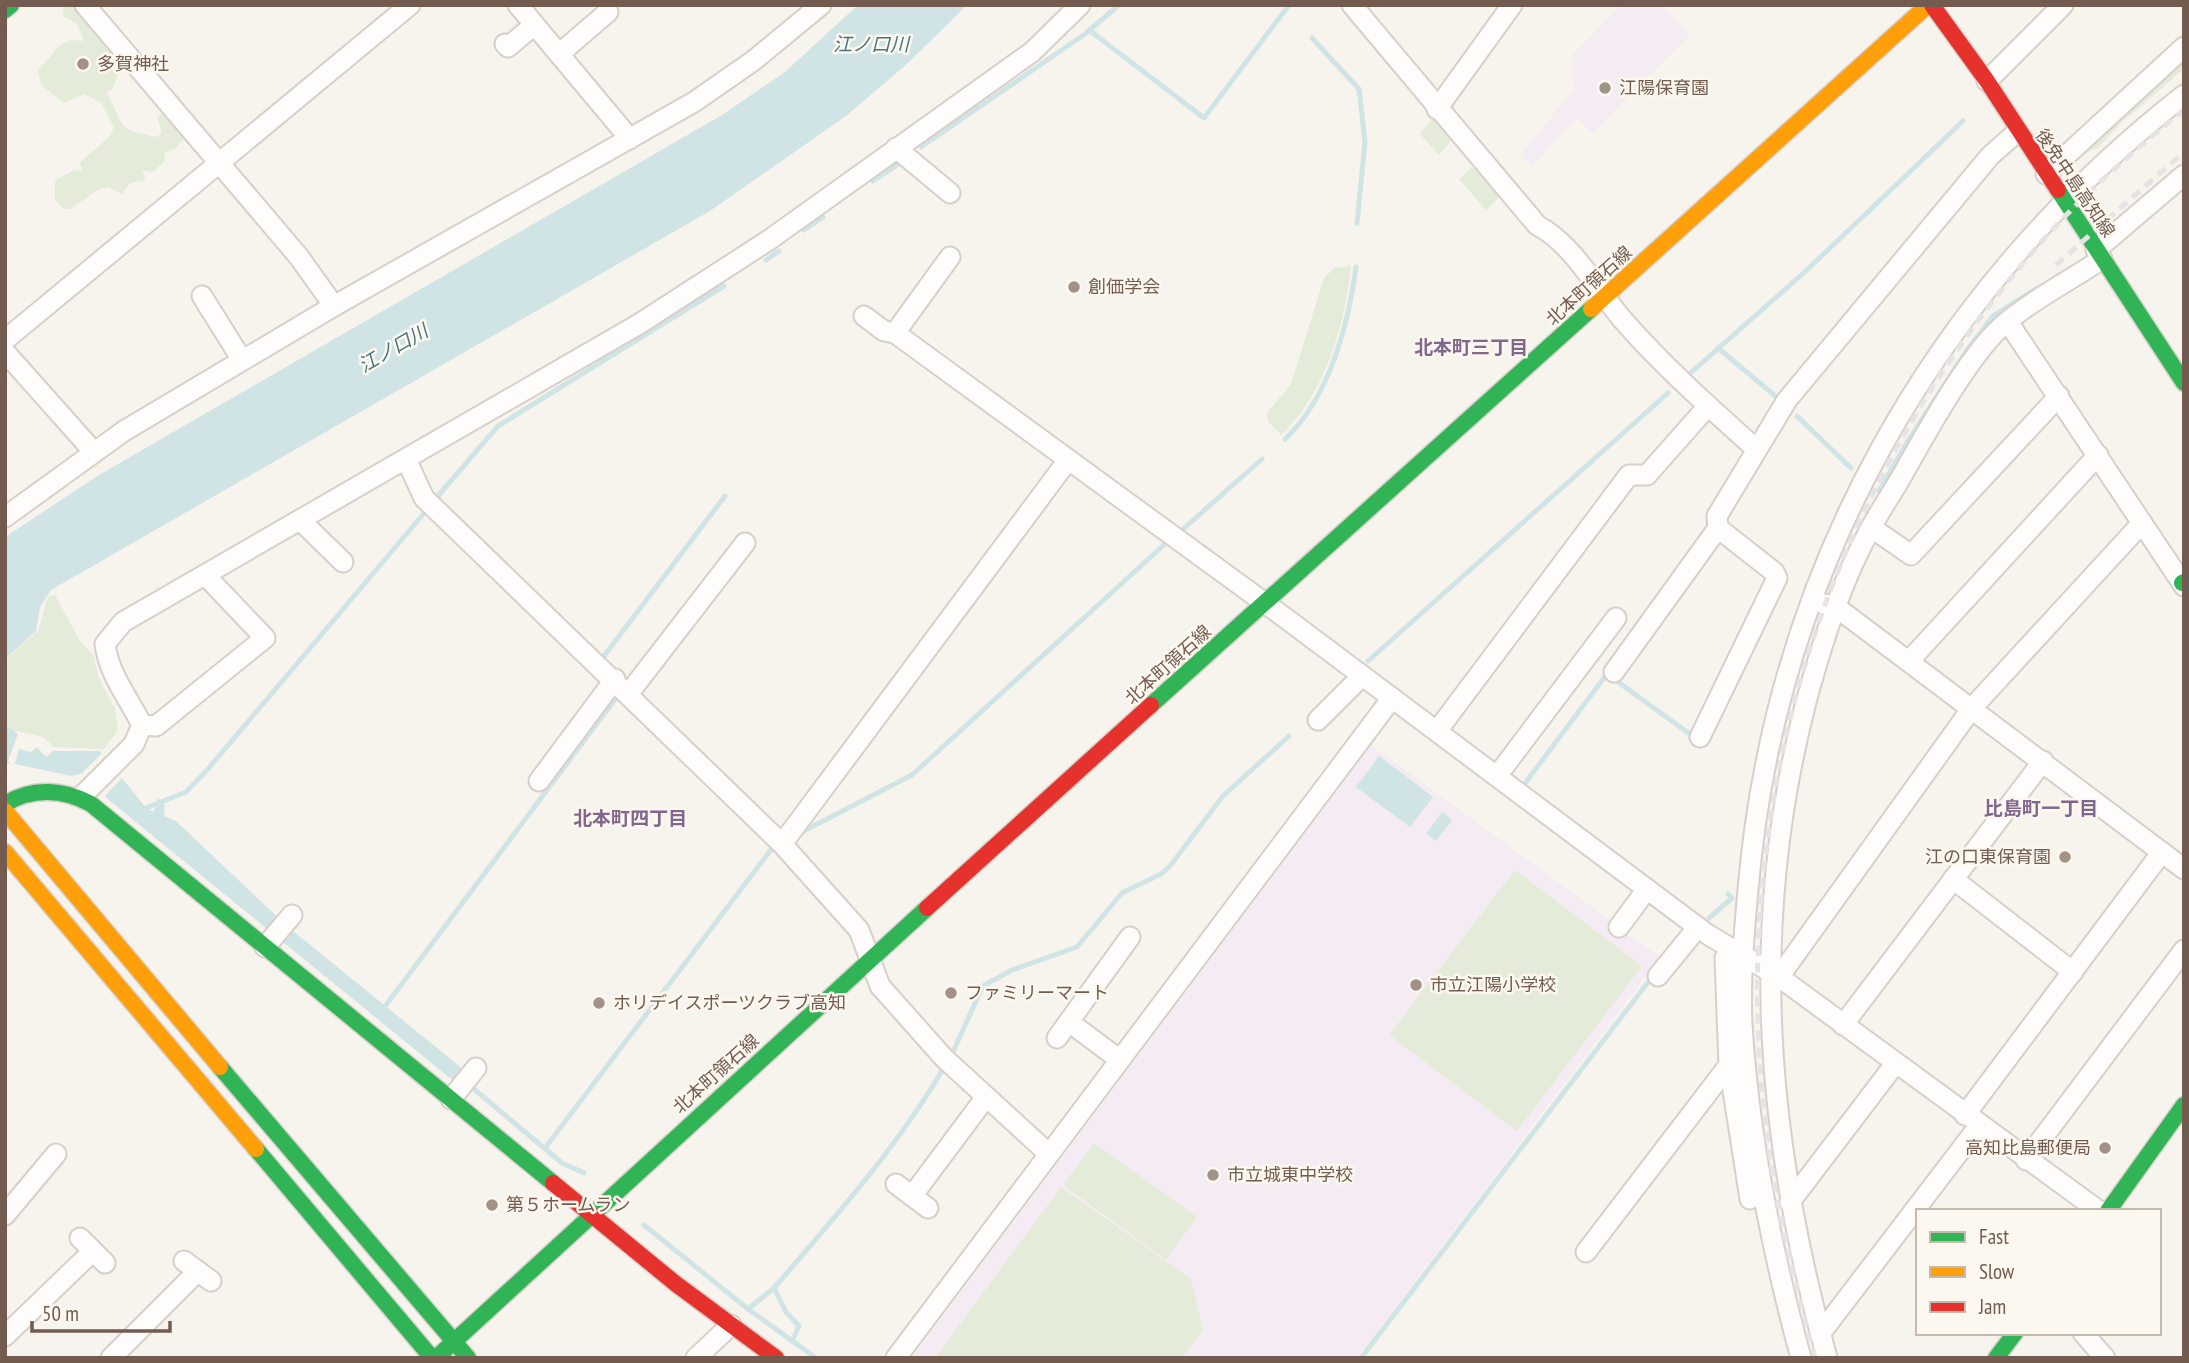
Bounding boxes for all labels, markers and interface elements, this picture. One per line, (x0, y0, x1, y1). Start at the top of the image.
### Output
water label: 江ノ口川 (833, 32, 911, 56)
place label: 多賀神社 (97, 52, 169, 75)
marker: 多賀神社 (75, 56, 91, 72)
place label: 江陽保育園 (1619, 76, 1709, 99)
marker: 江陽保育園 (1597, 80, 1613, 96)
street label: 後免中島高知線 (2031, 124, 2120, 241)
street label: 北本町領石線 (1541, 241, 1636, 330)
place label: 創価学会 (1088, 275, 1160, 298)
marker: 創価学会 (1066, 279, 1082, 295)
water label: 江ノ口川 (354, 318, 434, 377)
district label: 北本町三丁目 (1414, 335, 1528, 359)
street label: 北本町領石線 (1120, 620, 1215, 709)
district label: 比島町一丁目 (1984, 796, 2098, 820)
district label: 北本町四丁目 (573, 806, 687, 830)
place label: 江の口東保育園 (1925, 845, 2051, 868)
marker: 江の口東保育園 (2057, 849, 2073, 865)
place label: 市立江陽小学校 (1430, 973, 1556, 996)
marker: 市立江陽小学校 (1408, 977, 1424, 993)
place label: ファミリーマート (965, 981, 1109, 1004)
marker: ファミリーマート (943, 985, 959, 1001)
place label: ホリデイスポーツクラブ高知 (613, 991, 846, 1014)
marker: ホリデイスポーツクラブ高知 (591, 995, 607, 1011)
street label: 北本町領石線 (668, 1029, 763, 1118)
place label: 高知比島郵便局 (1965, 1136, 2091, 1159)
marker: 高知比島郵便局 (2097, 1140, 2113, 1156)
place label: 市立城東中学校 (1227, 1163, 1353, 1186)
marker: 市立城東中学校 (1205, 1167, 1221, 1183)
place label: 第５ホームラン (506, 1193, 631, 1216)
marker: 第５ホームラン (484, 1197, 500, 1213)
legend (1916, 1209, 2161, 1335)
text: Fast (1979, 1223, 2009, 1250)
text: Slow (1979, 1258, 2015, 1285)
scale bar (32, 1290, 170, 1334)
text: Jam (1978, 1293, 2006, 1320)
text: 50 m (42, 1300, 79, 1327)

